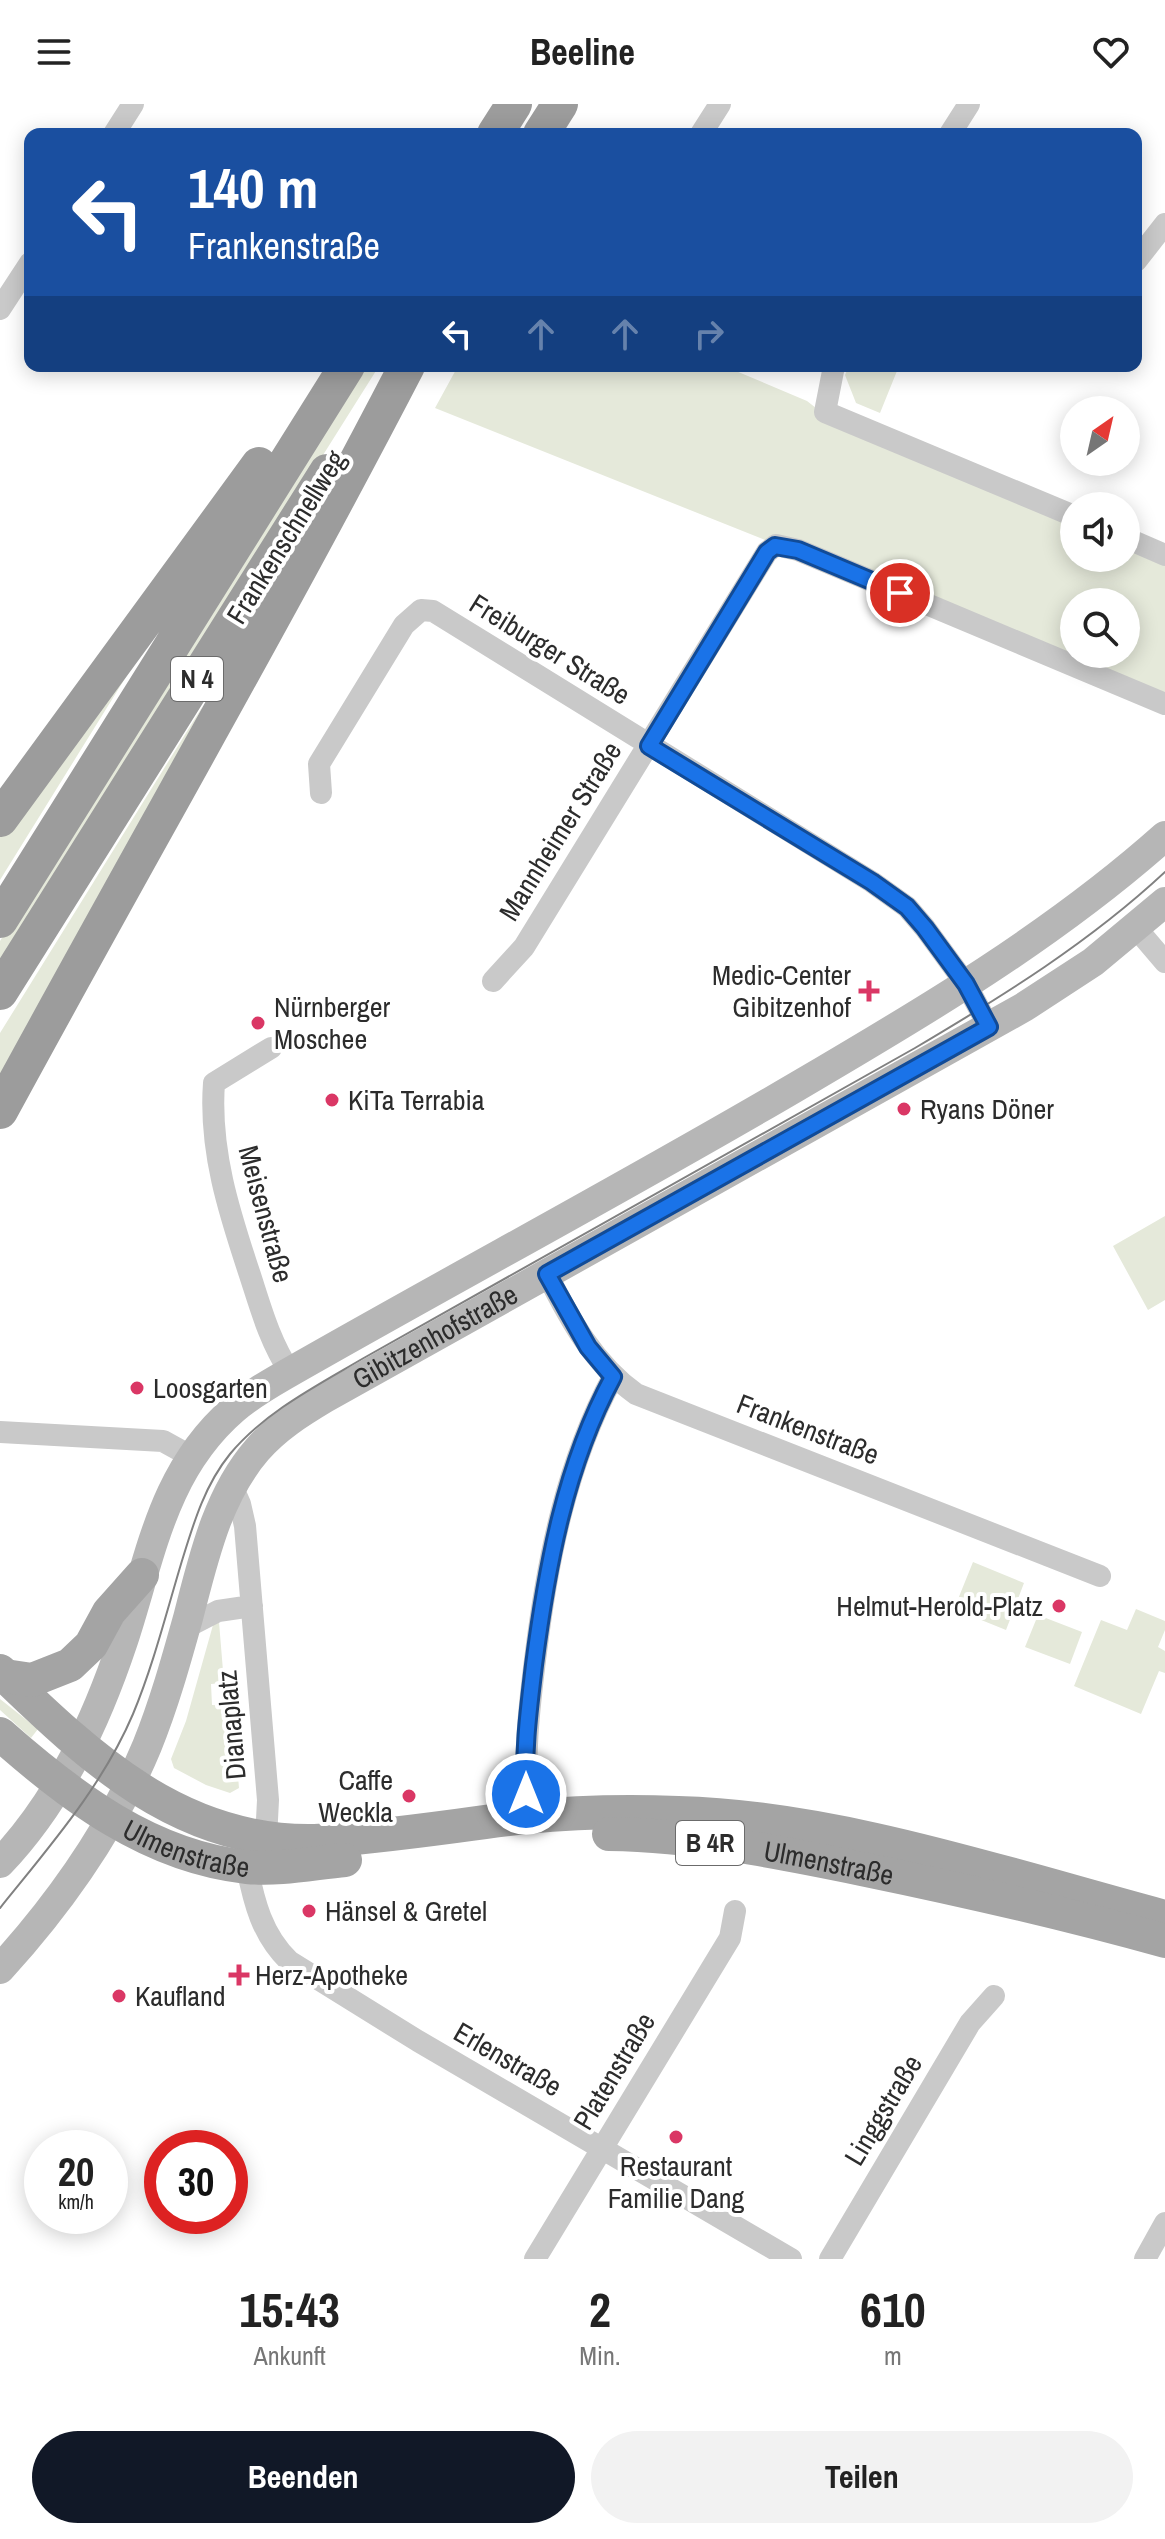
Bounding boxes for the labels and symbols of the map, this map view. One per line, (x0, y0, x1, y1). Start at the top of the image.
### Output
north arrow (1060, 396, 1140, 476)
street label: Frankenschnellweg (217, 443, 355, 631)
pin (866, 559, 934, 627)
street label: Freiburger Straße (463, 585, 637, 713)
road number: N 4 (171, 657, 223, 701)
street label: Mannheimer Straße (490, 734, 630, 928)
place label: Medic-Center Gibitzenhof (712, 956, 852, 1026)
marker: Medic-Center Gibitzenhof (858, 980, 880, 1002)
place label: Nürnberger Moschee (274, 988, 390, 1058)
marker: Nürnberger Moschee (249, 1014, 267, 1032)
place label: KiTa Terrabia (348, 1081, 485, 1119)
place label: Ryans Döner (920, 1090, 1054, 1128)
marker: KiTa Terrabia (323, 1091, 341, 1109)
marker: Ryans Döner (895, 1100, 913, 1118)
street label: Meisenstraße (229, 1141, 303, 1287)
street label: Gibitzenhofstraße (345, 1275, 524, 1398)
place label: Loosgarten (153, 1369, 268, 1407)
marker: Loosgarten (128, 1379, 146, 1397)
street label: Frankenstraße (732, 1385, 884, 1473)
place label: Helmut-Herold-Platz (836, 1587, 1043, 1625)
marker: Helmut-Herold-Platz (1050, 1597, 1068, 1615)
street label: Dianaplatz (207, 1669, 255, 1781)
position arrow (484, 1752, 568, 1836)
place label: Caffe Weckla (318, 1761, 393, 1831)
marker: Caffe Weckla (400, 1787, 418, 1805)
street label: Ulmenstraße (116, 1810, 252, 1886)
road number: B 4R (676, 1821, 744, 1865)
street label: Ulmenstraße (761, 1831, 897, 1894)
place label: Hänsel & Gretel (325, 1892, 487, 1930)
marker: Hänsel & Gretel (300, 1902, 318, 1920)
place label: Herz-Apotheke (255, 1956, 408, 1994)
marker: Herz-Apotheke (230, 1966, 248, 1984)
place label: Kaufland (135, 1977, 226, 2015)
marker: Kaufland (110, 1987, 128, 2005)
street label: Platenstraße (564, 2005, 664, 2137)
street label: Erlenstraße (447, 2013, 569, 2105)
street label: Linggstraße (835, 2048, 931, 2172)
marker: Restaurant Familie Dang (667, 2128, 685, 2146)
speed limit sign: 30 (144, 2130, 248, 2234)
place label: Restaurant Familie Dang (608, 2147, 745, 2217)

